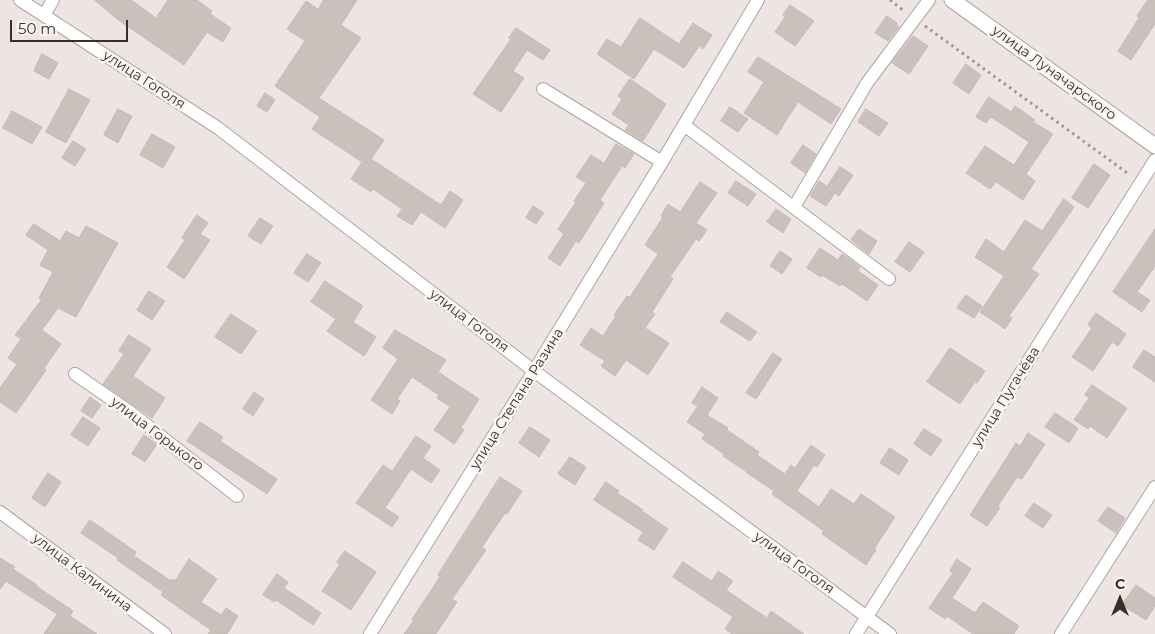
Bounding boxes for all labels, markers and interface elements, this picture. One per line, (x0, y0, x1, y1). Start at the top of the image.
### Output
scale bar (12, 10, 130, 42)
text: 50 m (18, 19, 56, 38)
street label: улица Луначарского (988, 22, 1120, 124)
street label: улица Гоголя (100, 47, 188, 113)
street label: улица Гоголя (426, 286, 512, 356)
street label: улица Степана Разина (467, 325, 567, 473)
street label: улица Пугачёва (968, 344, 1044, 450)
street label: улица Горького (107, 394, 207, 474)
street label: улица Гоголя (751, 528, 837, 598)
street label: улица Калинина (29, 530, 135, 616)
north arrow (1095, 574, 1145, 624)
text: С (1115, 575, 1125, 593)

